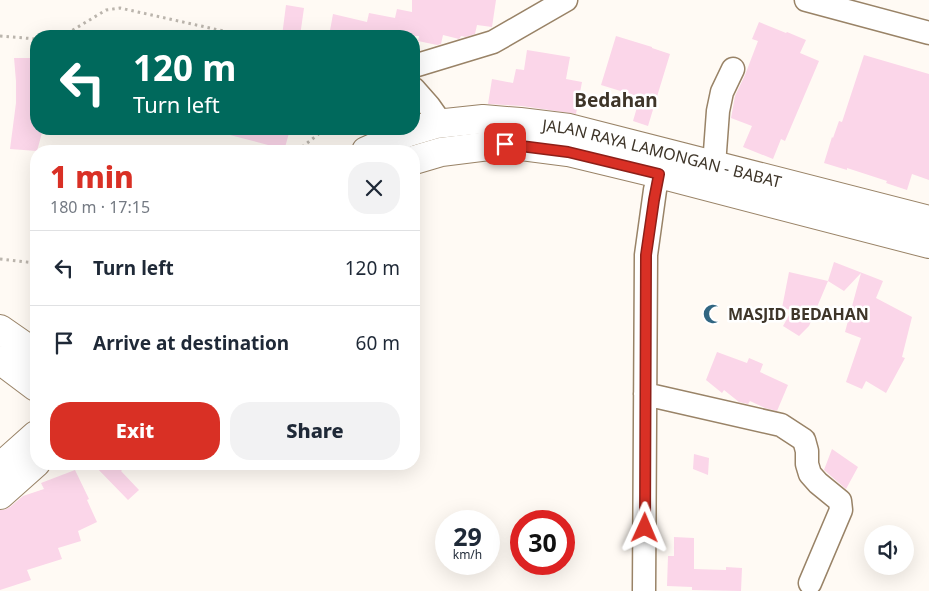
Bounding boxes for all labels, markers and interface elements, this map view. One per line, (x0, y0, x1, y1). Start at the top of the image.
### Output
text: 120 m (133, 44, 236, 91)
icon: left (50, 50, 115, 115)
district label: Bedahan (574, 87, 658, 113)
text: Turn left (133, 89, 220, 119)
street label: JALAN RAYA LAMONGAN - BABAT (539, 114, 784, 193)
pin (484, 123, 526, 165)
icon: arrive (491, 130, 519, 158)
text: 1 min (50, 156, 134, 197)
button: close (348, 162, 400, 214)
text: 180 m · 17:15 (50, 196, 150, 218)
icon: left (50, 254, 78, 282)
text: Turn left (93, 255, 174, 281)
text: 120 m (345, 255, 400, 281)
mosque icon: MASJID BEDAHAN (702, 303, 724, 325)
place label: MASJID BEDAHAN (728, 303, 869, 325)
icon: arrive (50, 329, 78, 357)
text: Arrive at destination (93, 330, 289, 356)
text: 60 m (356, 330, 400, 356)
button: Exit (50, 402, 220, 460)
button: Share (230, 402, 400, 460)
position arrow (618, 501, 670, 553)
speed limit sign: 30 (510, 510, 575, 575)
text: 29 (453, 519, 482, 553)
map controls (864, 525, 914, 575)
button: sound (864, 525, 914, 575)
text: km/h (453, 546, 482, 563)

